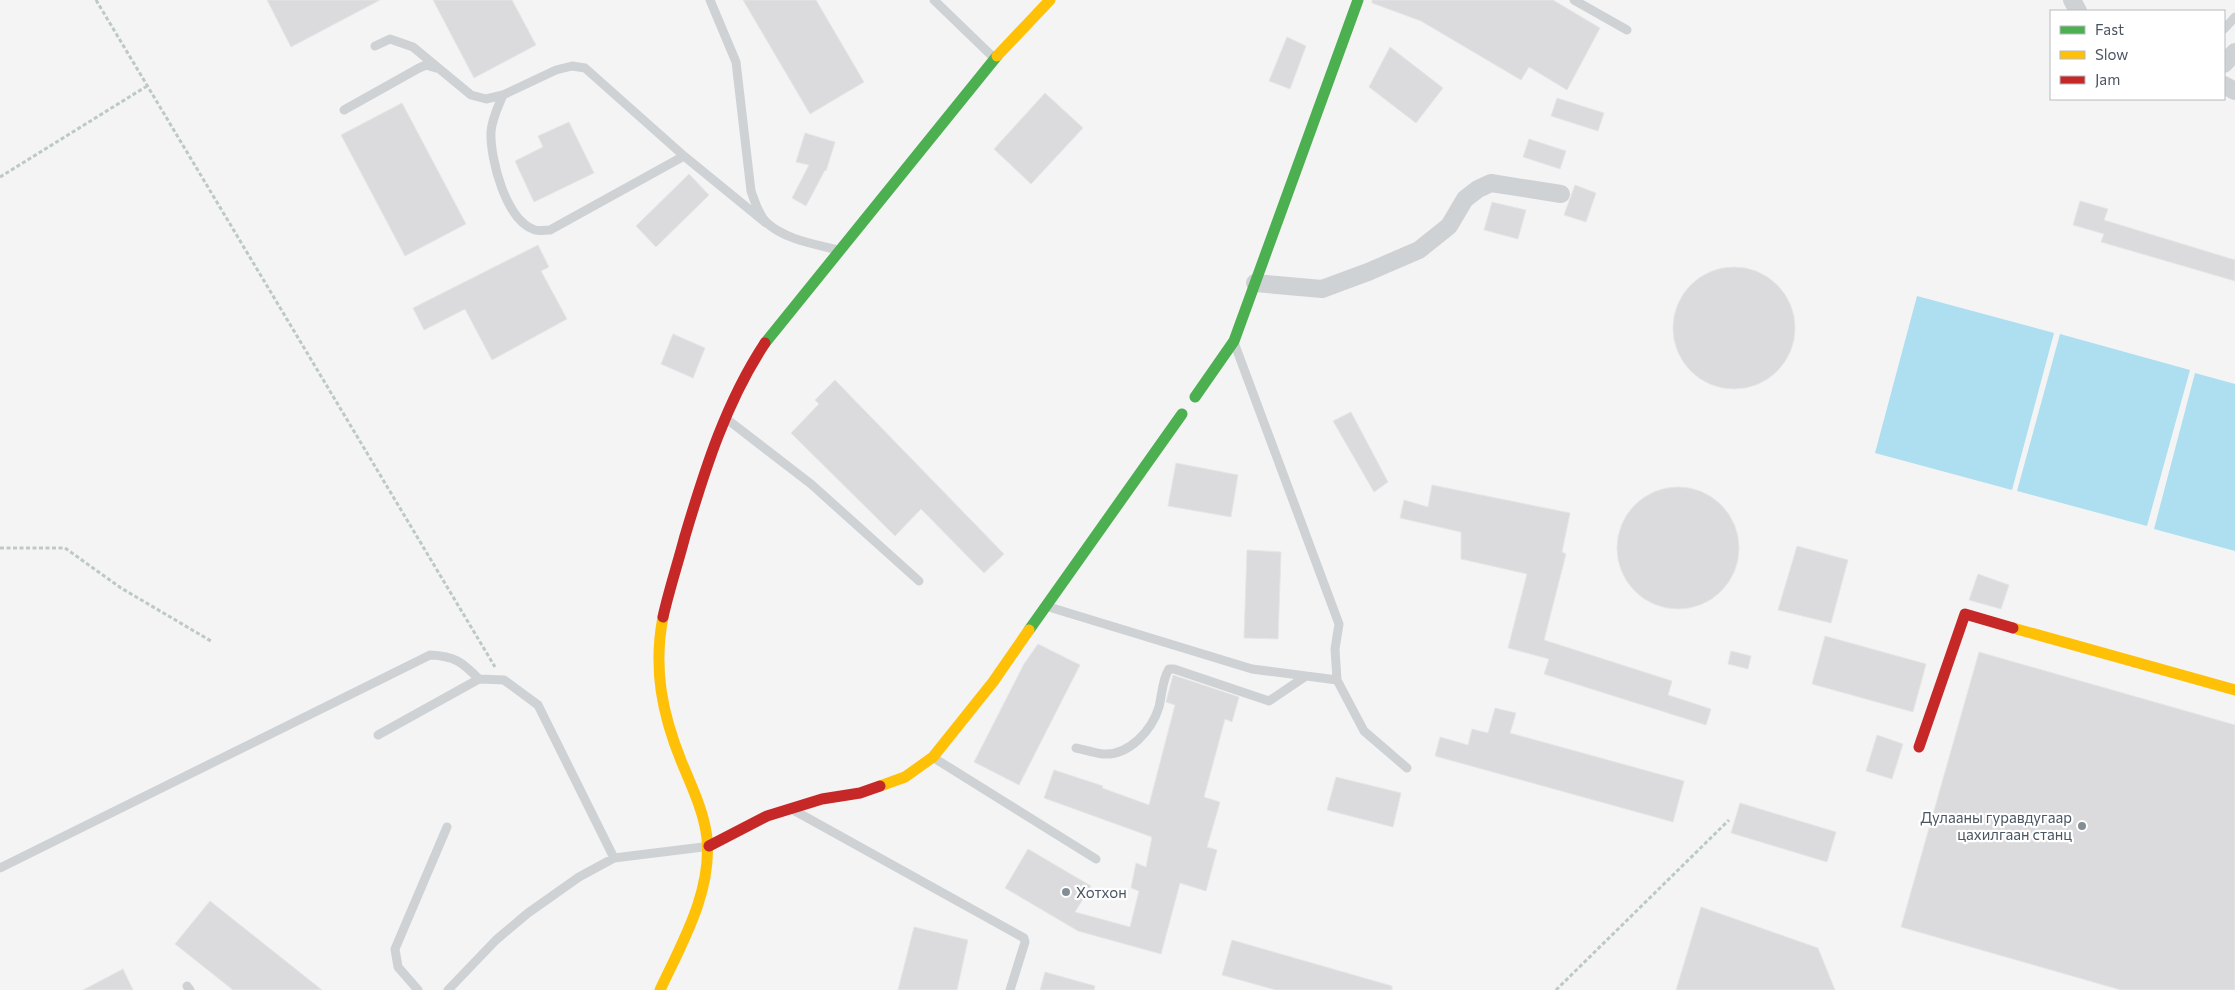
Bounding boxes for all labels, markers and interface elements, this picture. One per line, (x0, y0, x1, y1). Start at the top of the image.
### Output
legend (2050, 10, 2225, 100)
text: Fast (2095, 20, 2124, 38)
text: Slow (2095, 45, 2128, 63)
text: Jam (2095, 70, 2120, 88)
place label: Дулааны гуравдугаар цахилгаан станц (1920, 808, 2072, 843)
marker: Дулааны гуравдугаар цахилгаан станц (2076, 820, 2088, 832)
place label: Хотхон (1076, 883, 1127, 901)
marker: Хотхон (1060, 886, 1072, 898)

